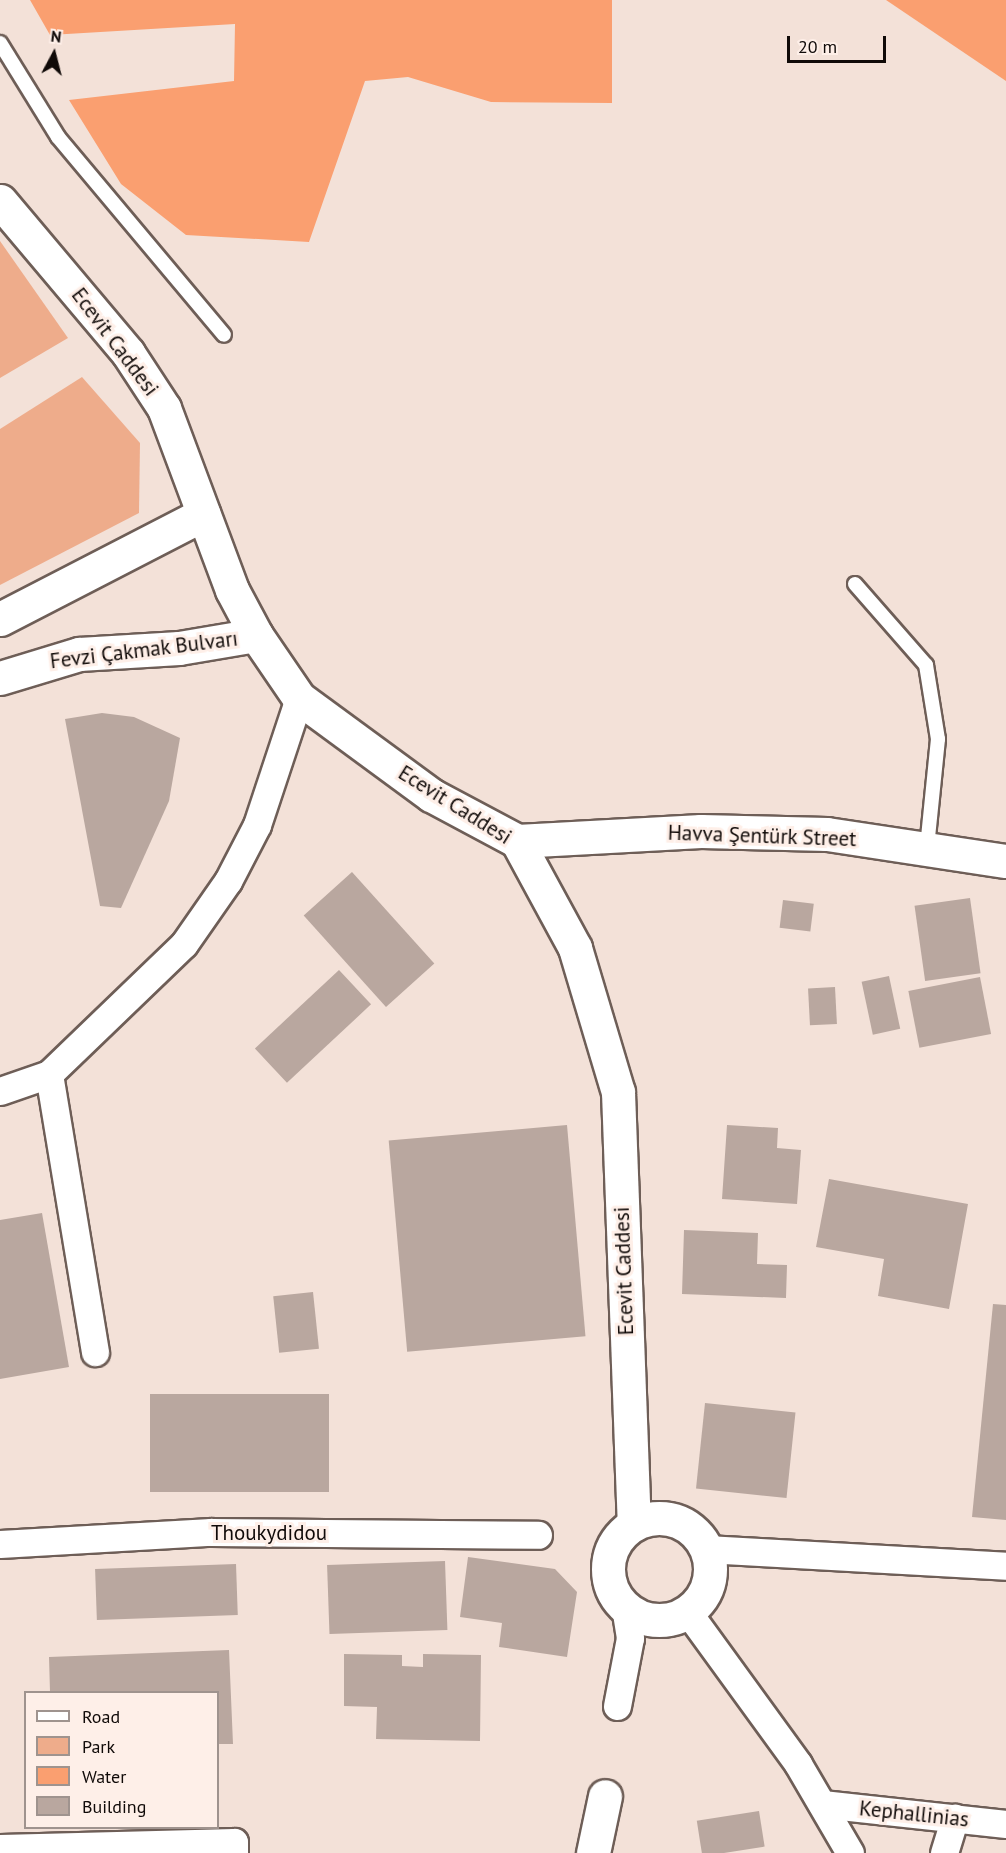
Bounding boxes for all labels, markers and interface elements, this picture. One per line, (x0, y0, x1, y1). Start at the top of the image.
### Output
north arrow (24, 24, 84, 84)
scale bar (790, 24, 889, 62)
text: N (50, 26, 63, 47)
text: 20 m (798, 35, 837, 58)
street label: Ecevit Caddesi (66, 283, 164, 401)
street label: Fevzi Çakmak Bulvarı (48, 626, 240, 674)
street label: Ecevit Caddesi (394, 760, 516, 850)
street label: Havva Şentürk Street (667, 820, 857, 852)
street label: Ecevit Caddesi (609, 1206, 639, 1336)
street label: Thoukydidou (211, 1520, 327, 1546)
legend (24, 1691, 219, 1829)
text: Road (82, 1705, 120, 1728)
text: Park (82, 1735, 115, 1758)
text: Water (82, 1765, 126, 1788)
text: Building (82, 1795, 146, 1818)
street label: Kephallinias (858, 1796, 970, 1832)

